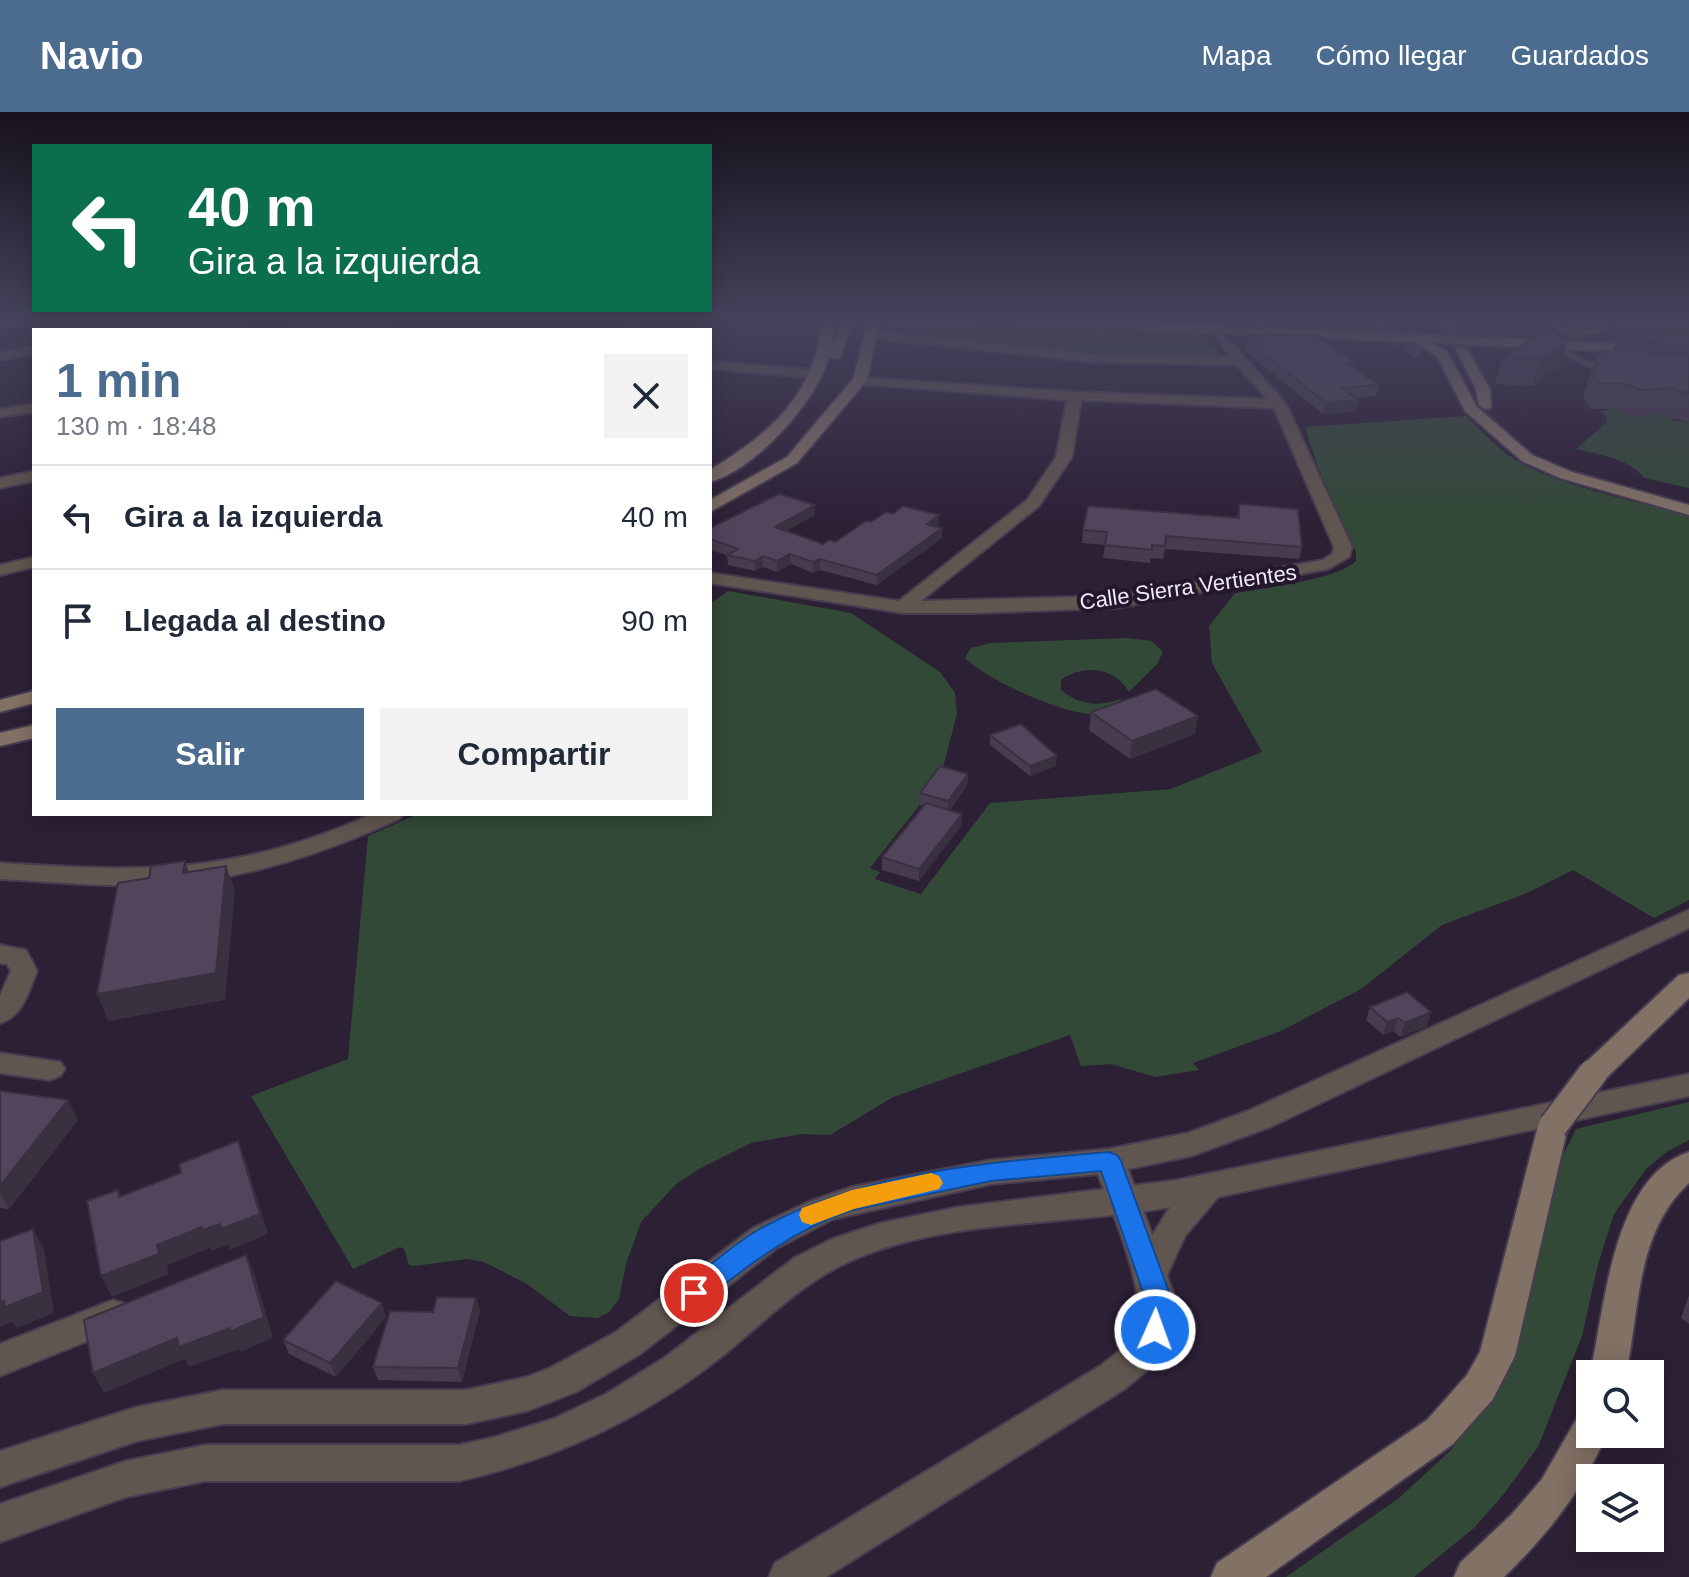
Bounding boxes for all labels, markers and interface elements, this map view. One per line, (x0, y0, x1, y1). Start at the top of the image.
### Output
text: Navio (40, 35, 143, 77)
text: Mapa (1201, 40, 1272, 71)
text: Cómo llegar (1316, 40, 1466, 71)
text: Guardados (1510, 40, 1649, 71)
text: 40 m (188, 175, 316, 238)
icon: left (56, 176, 160, 280)
text: Gira a la izquierda (188, 241, 480, 282)
text: 1 min (56, 354, 181, 407)
button: close (604, 354, 688, 438)
text: 130 m · 18:48 (56, 411, 216, 441)
icon: left (56, 495, 100, 539)
text: Gira a la izquierda (124, 500, 382, 533)
text: 40 m (621, 500, 688, 533)
street label: Calle Sierra Vertientes (1078, 559, 1298, 615)
icon: arrive (56, 599, 100, 643)
text: Llegada al destino (124, 604, 386, 637)
text: 90 m (621, 604, 688, 637)
button: Salir (56, 708, 364, 800)
button: Compartir (380, 708, 688, 800)
pin (660, 1259, 728, 1327)
icon: arrive (672, 1271, 716, 1315)
position arrow (1113, 1288, 1197, 1372)
map controls (1576, 1360, 1664, 1552)
button: search (1576, 1360, 1664, 1448)
button: layers (1576, 1464, 1664, 1552)

